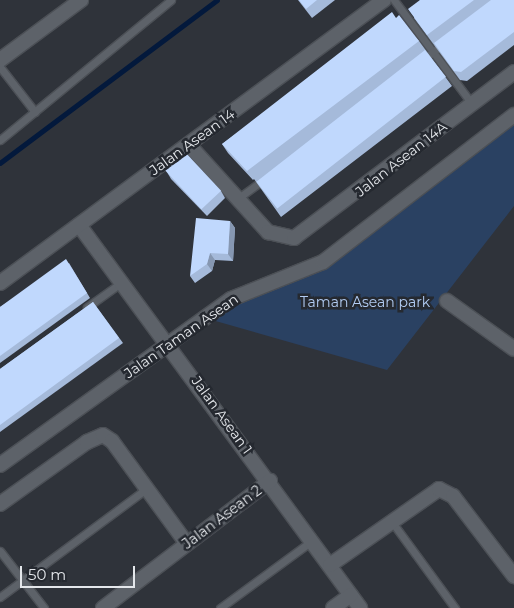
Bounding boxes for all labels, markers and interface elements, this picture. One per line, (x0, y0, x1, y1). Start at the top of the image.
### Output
street label: Jalan Asean 14 (146, 105, 238, 179)
street label: Jalan Asean 14A (352, 118, 450, 200)
street label: Jalan Taman Asean (121, 290, 241, 382)
park label: Taman Asean park (300, 294, 430, 310)
street label: Jalan Asean 1 (188, 373, 256, 457)
street label: Jalan Asean 2 (179, 482, 265, 552)
scale bar (22, 556, 138, 588)
text: 50 m (28, 565, 66, 584)

